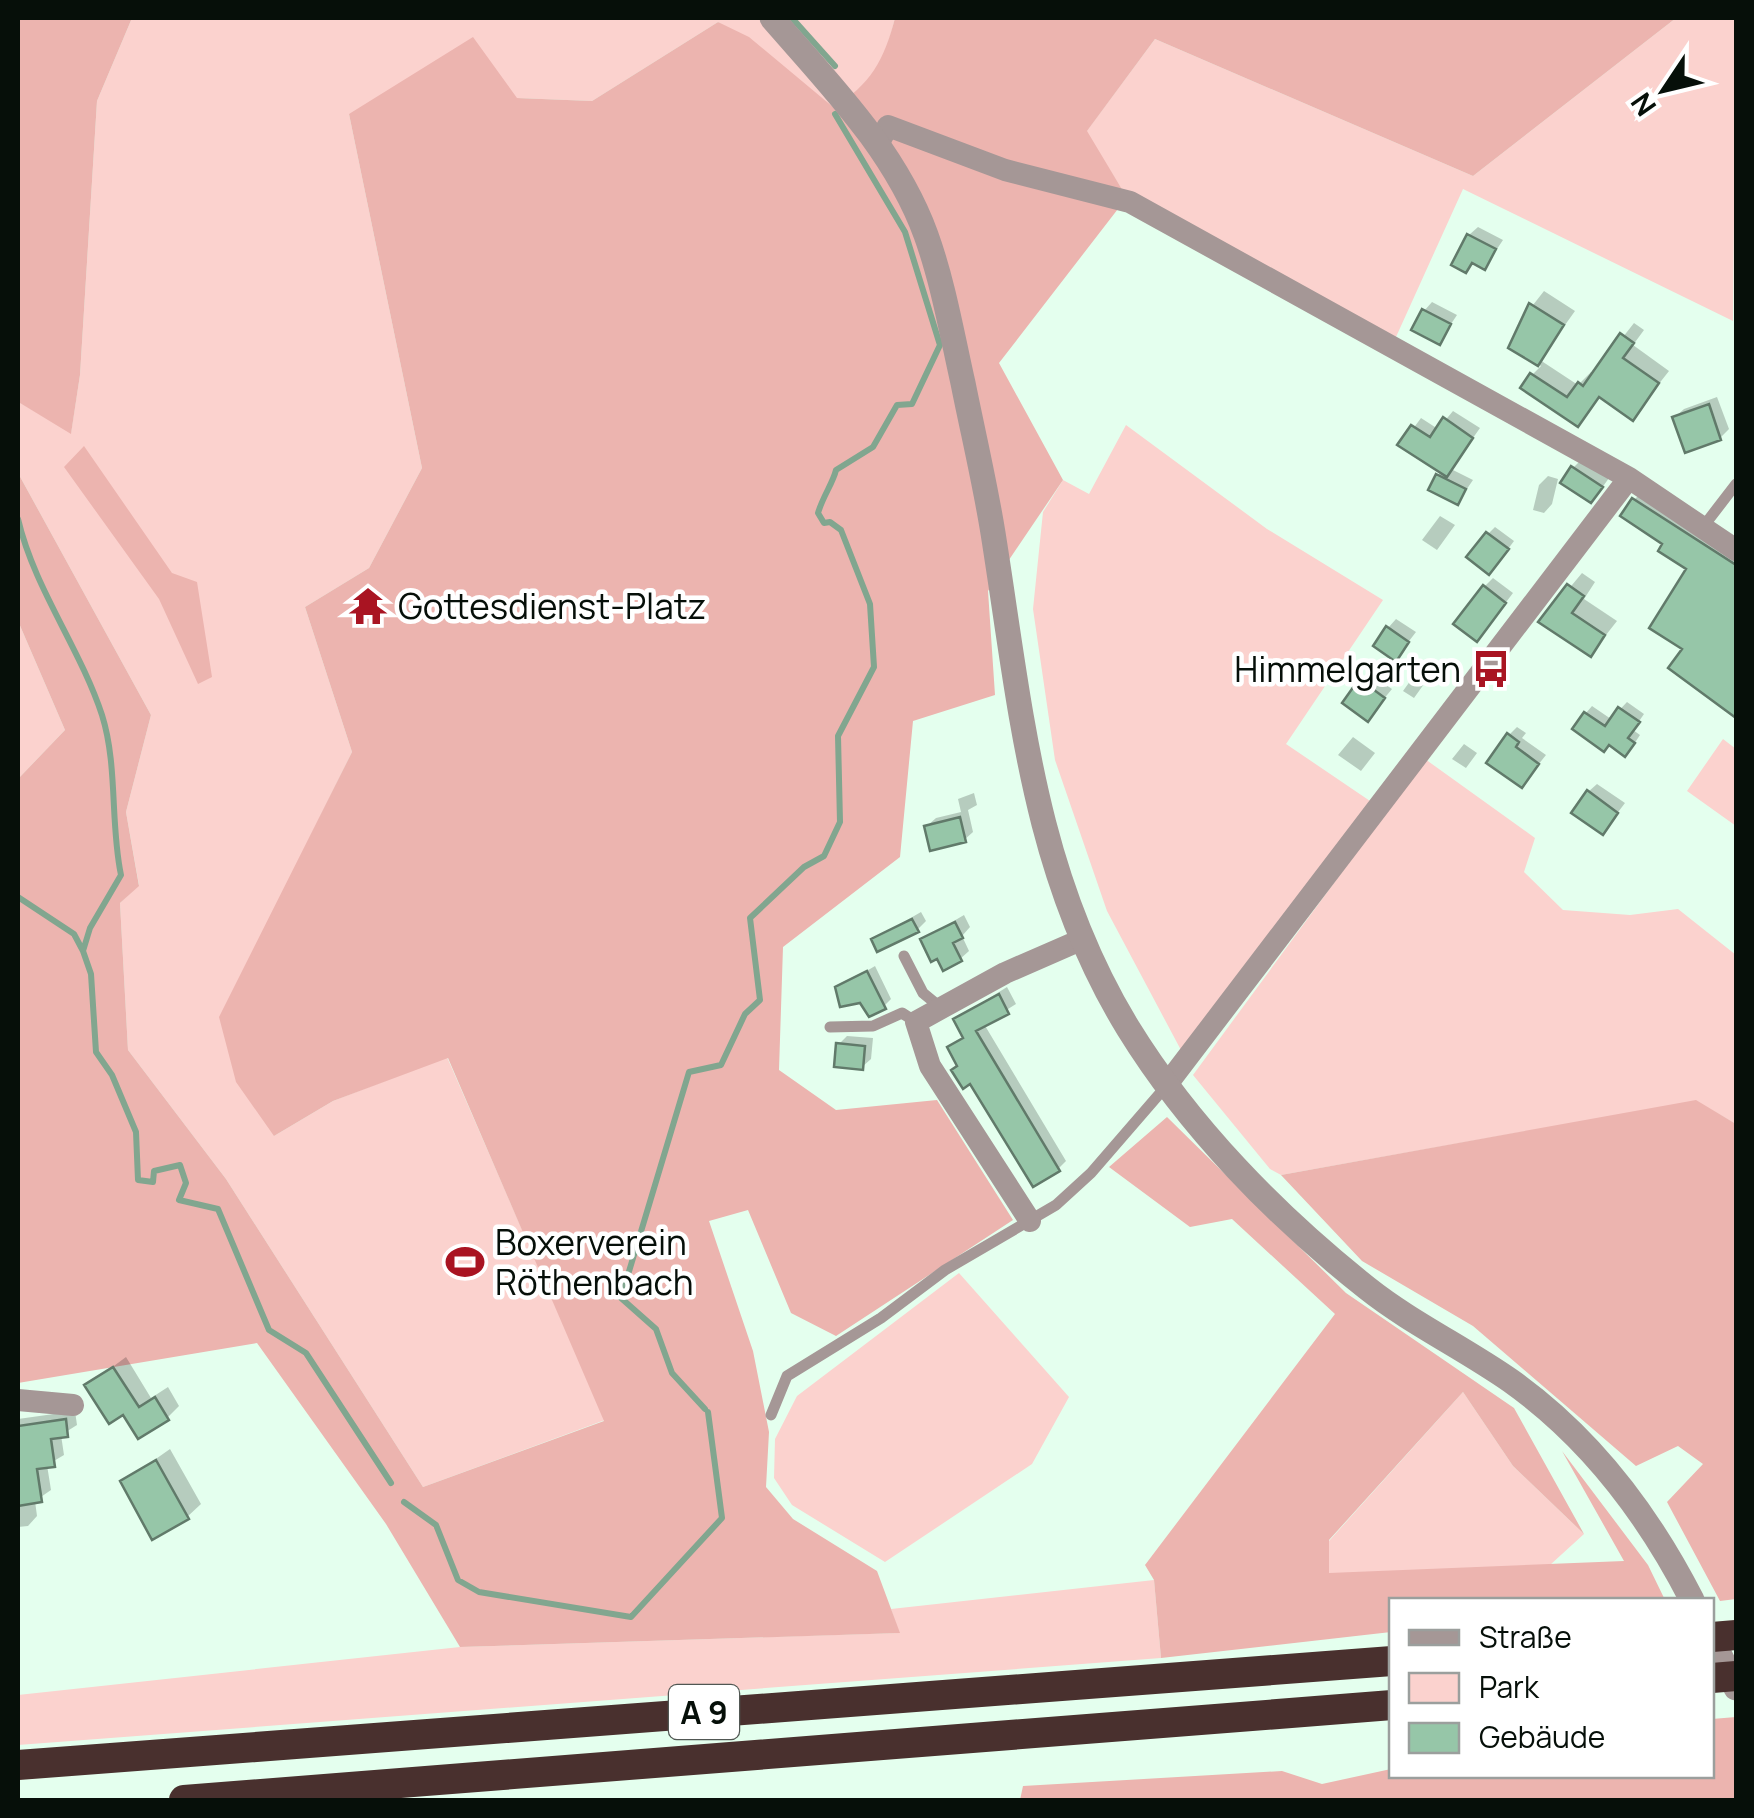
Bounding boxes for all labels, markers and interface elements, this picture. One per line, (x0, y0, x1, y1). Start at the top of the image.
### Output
north arrow (1614, 40, 1714, 140)
text: N (1621, 86, 1664, 124)
place label: Gottesdienst-Platz (398, 582, 706, 630)
temple icon: Gottesdienst-Platz (347, 585, 389, 627)
place label: Himmelgarten (1234, 645, 1461, 693)
bus stop icon: Himmelgarten (1470, 648, 1512, 690)
place label: Boxerverein Röthenbach (495, 1218, 694, 1306)
sports icon: Boxerverein Röthenbach (444, 1241, 486, 1283)
legend (1389, 1598, 1714, 1778)
text: Straße (1479, 1616, 1572, 1657)
text: Park (1479, 1666, 1540, 1707)
road number: A 9 (669, 1685, 739, 1739)
text: Gebäude (1479, 1716, 1605, 1757)

